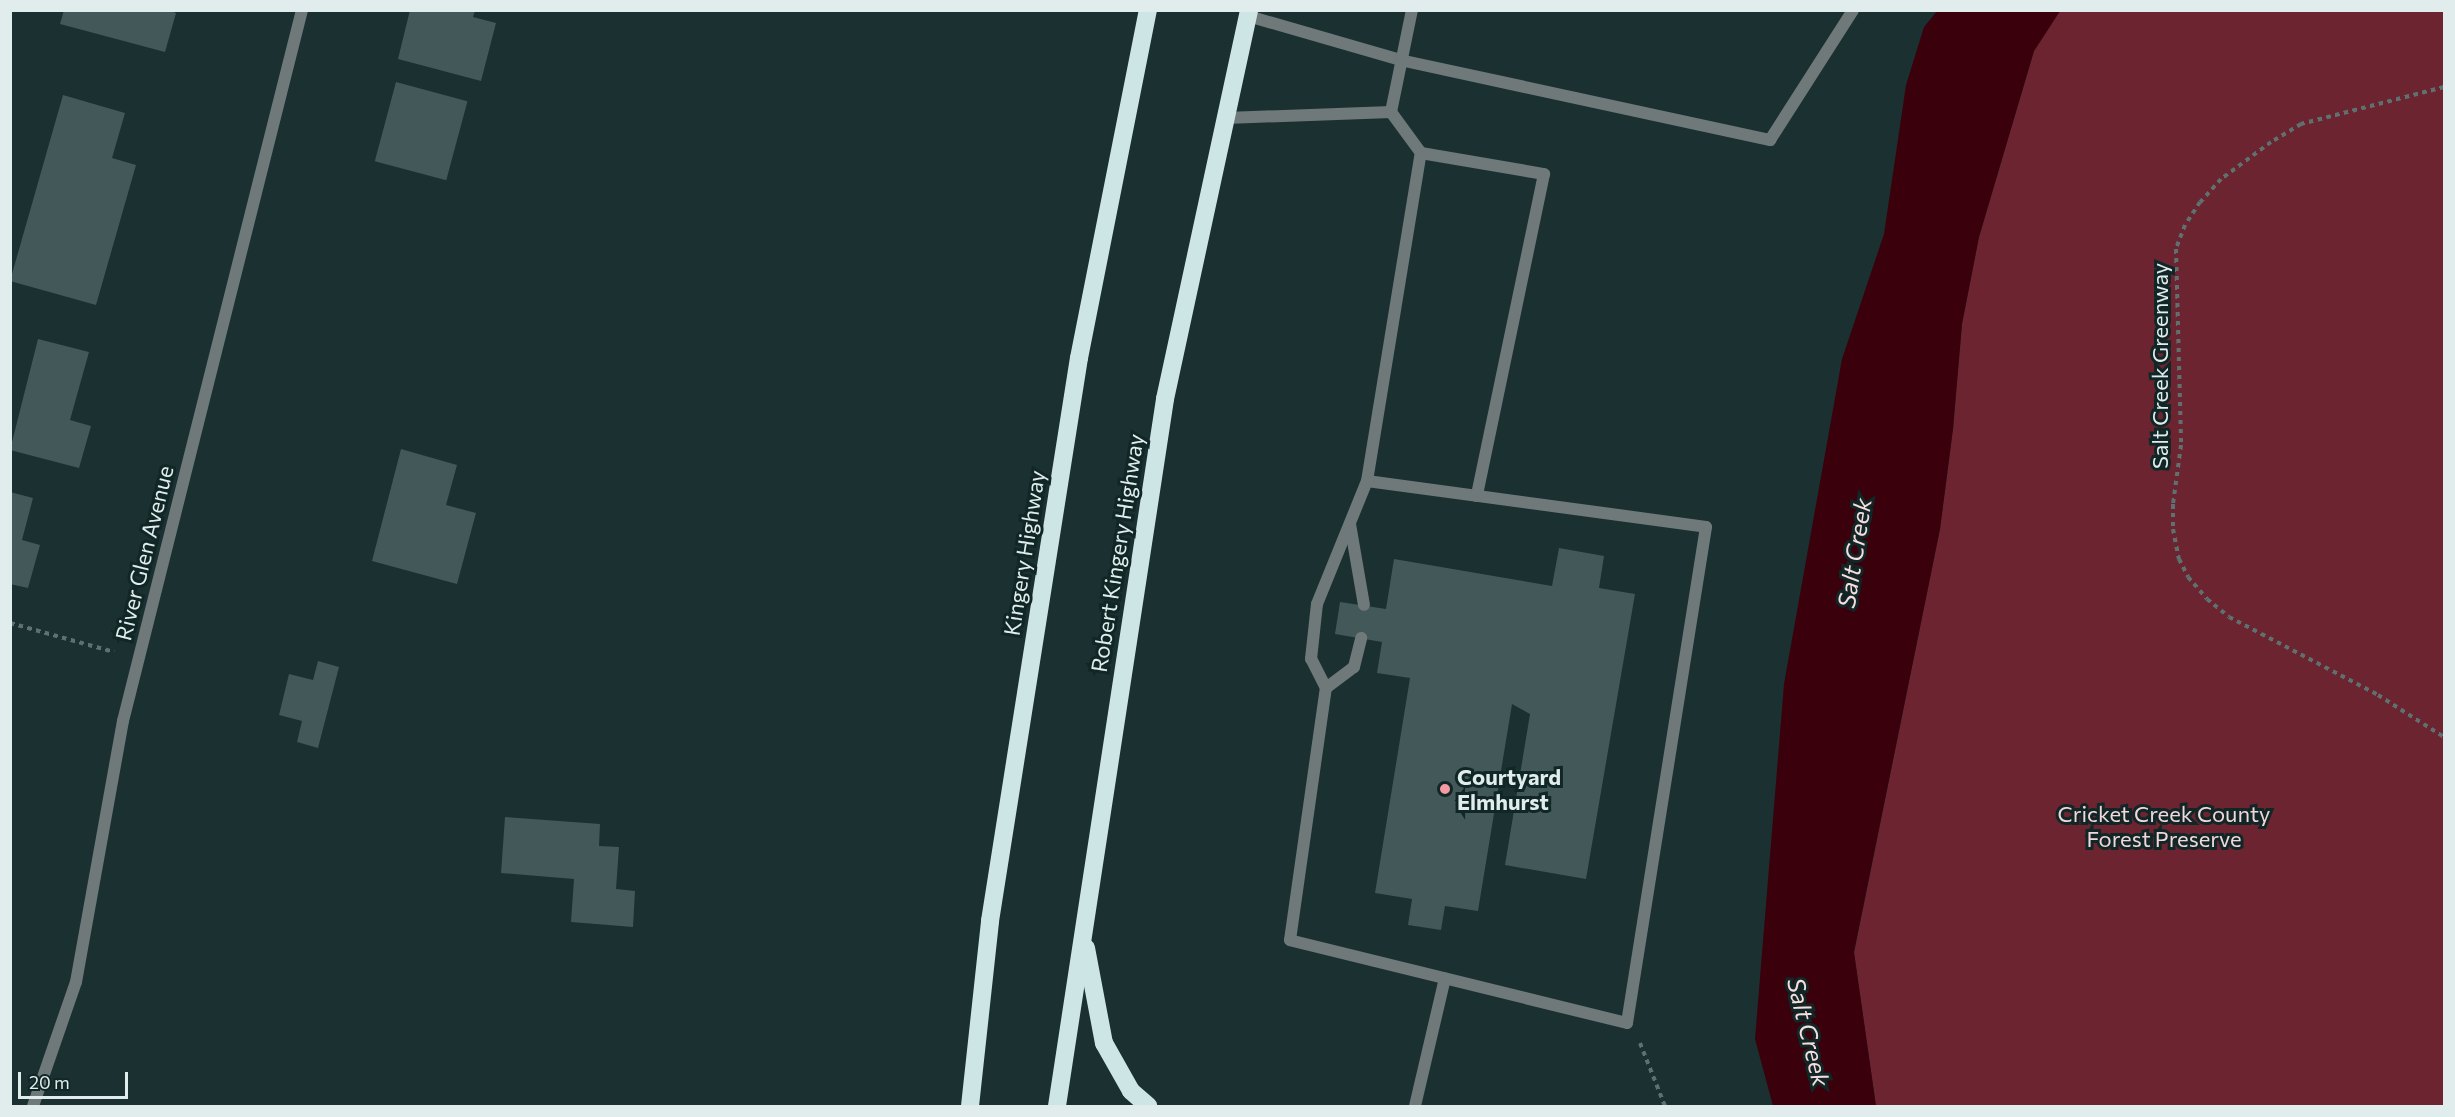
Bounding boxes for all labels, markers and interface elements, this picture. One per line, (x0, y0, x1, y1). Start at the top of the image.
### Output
street label: Salt Creek Greenway (2147, 263, 2173, 469)
street label: Robert Kingery Highway (1085, 432, 1149, 674)
street label: River Glen Avenue (109, 463, 179, 643)
street label: Kingery Highway (998, 468, 1050, 638)
water label: Salt Creek (1831, 496, 1877, 610)
place label: Courtyard Elmhurst (1457, 763, 1561, 814)
marker: Courtyard Elmhurst (1438, 782, 1452, 796)
park label: Cricket Creek County Forest Preserve (2058, 800, 2270, 852)
water label: Salt Creek (1782, 975, 1836, 1089)
scale bar (21, 1060, 130, 1098)
text: 20 m (29, 1071, 70, 1093)

